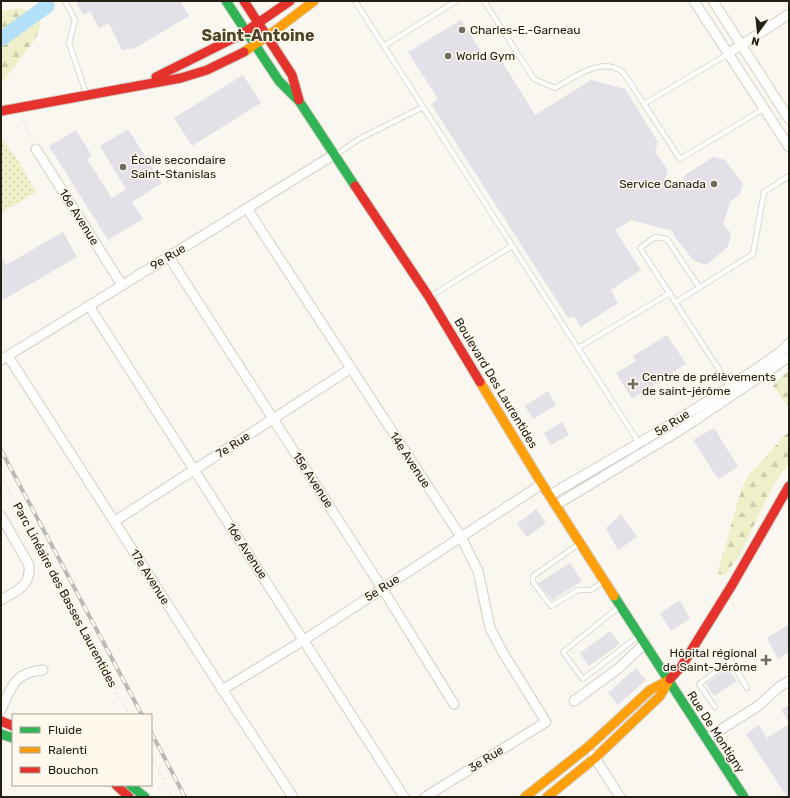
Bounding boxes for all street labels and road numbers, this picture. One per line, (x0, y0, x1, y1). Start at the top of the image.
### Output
street label: 16e Avenue (56, 186, 102, 248)
street label: 9e Rue (148, 241, 188, 273)
street label: Boulevard Des Laurentides (451, 315, 541, 451)
street label: 5e Rue (652, 407, 692, 439)
street label: 7e Rue (213, 429, 253, 461)
street label: 14e Avenue (387, 429, 433, 491)
street label: 15e Avenue (290, 450, 336, 511)
street label: Parc Linéaire des Basses Laurentides (10, 500, 120, 690)
street label: 16e Avenue (224, 520, 270, 582)
street label: 17e Avenue (127, 547, 173, 608)
street label: 5e Rue (362, 571, 402, 604)
street label: Rue De Montigny (684, 688, 748, 776)
street label: 3e Rue (466, 743, 506, 775)

